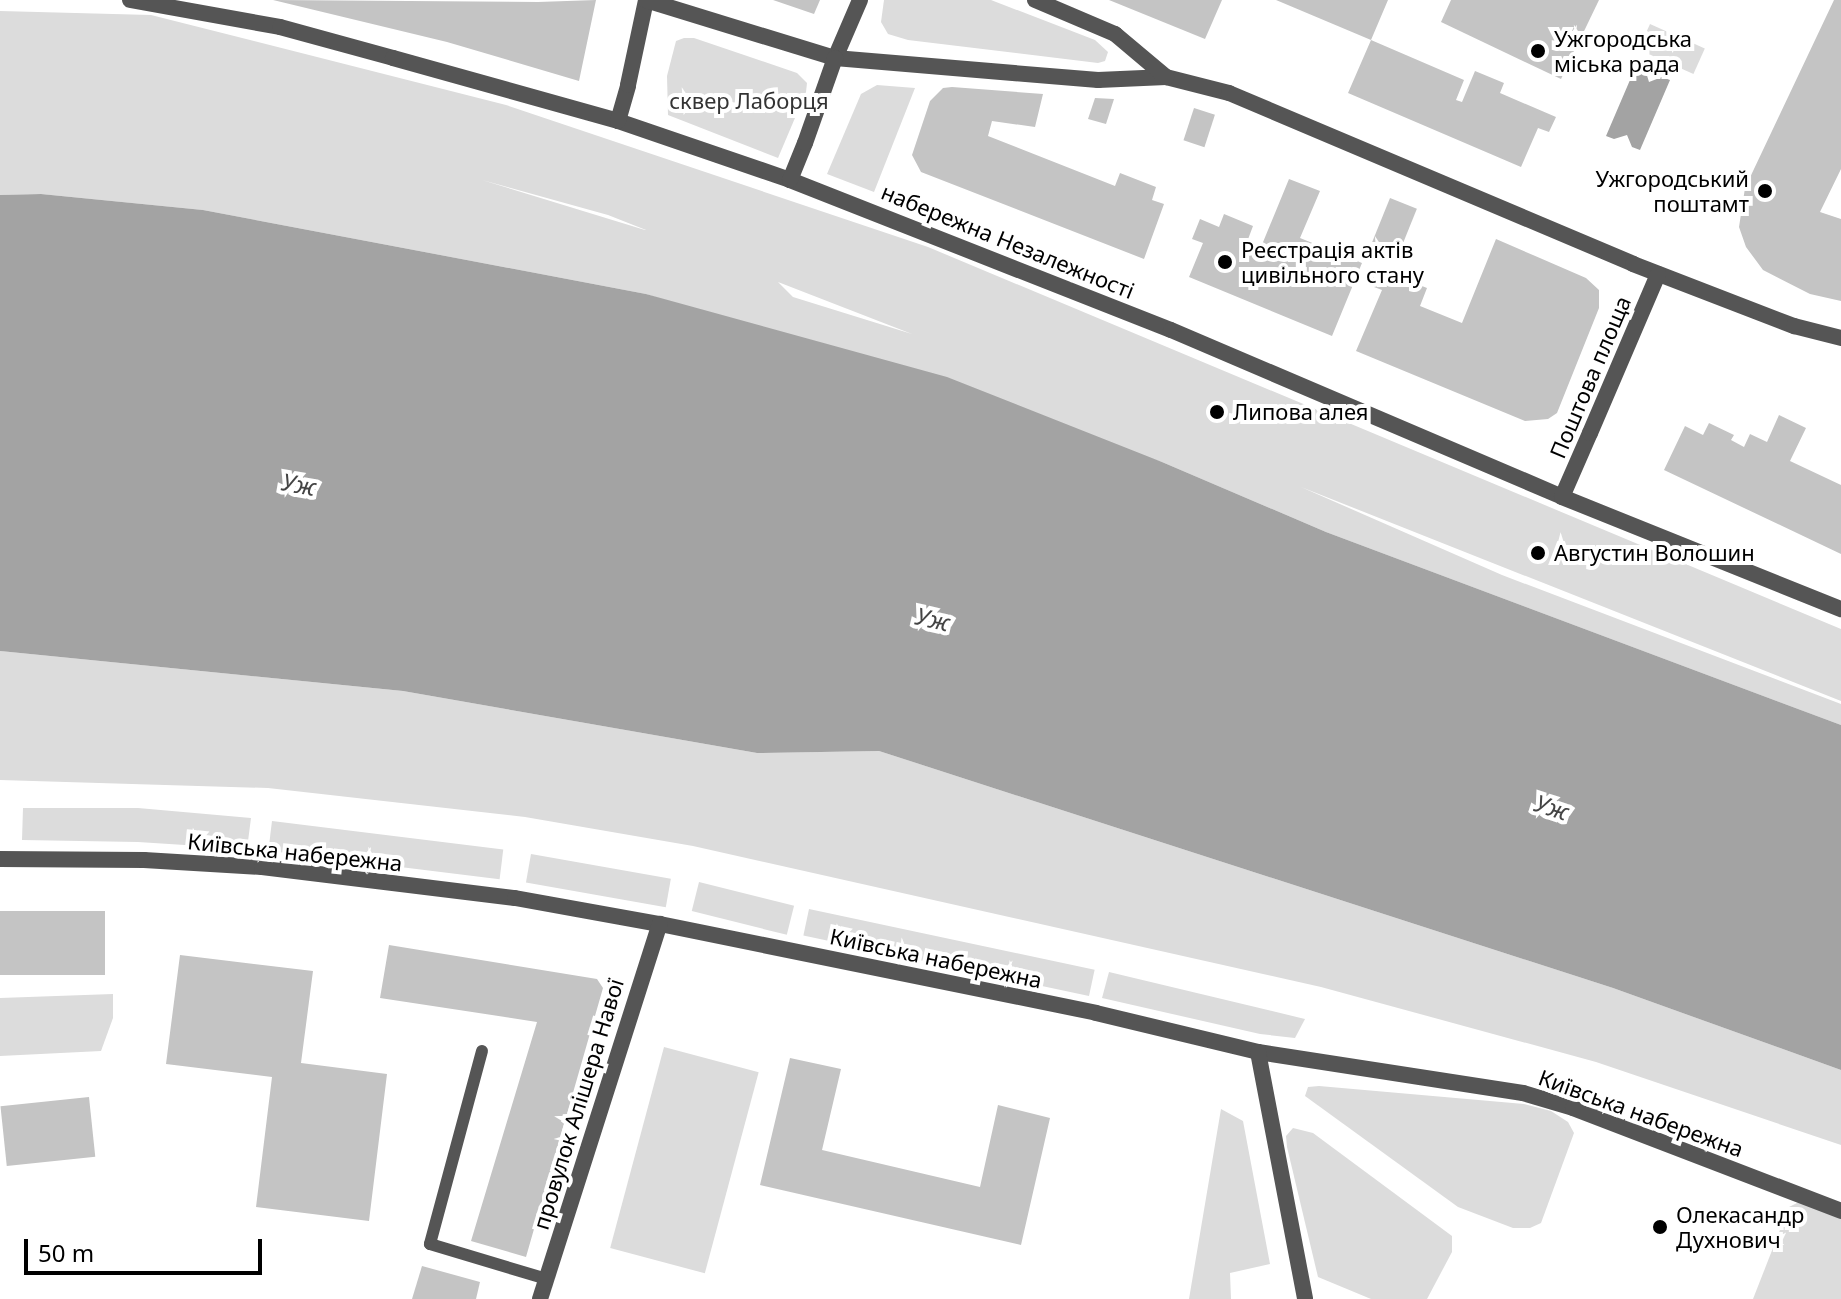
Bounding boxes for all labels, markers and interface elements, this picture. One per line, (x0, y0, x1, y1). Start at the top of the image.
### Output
place label: Ужгородська міська рада (1554, 25, 1692, 76)
marker: Ужгородська міська рада (1529, 42, 1547, 60)
park label: сквер Лаборця (669, 88, 829, 114)
place label: Ужгородський поштамт (1596, 165, 1749, 216)
street label: набережна Незалежності (878, 178, 1138, 304)
marker: Ужгородський поштамт (1756, 182, 1774, 200)
place label: Реєстрація актів цивільного стану (1241, 236, 1424, 288)
marker: Реєстрація актів цивільного стану (1216, 253, 1234, 271)
street label: Поштова площа (1544, 292, 1636, 462)
place label: Липова алея (1233, 399, 1369, 425)
marker: Липова алея (1208, 403, 1226, 421)
water label: Уж (279, 467, 319, 501)
place label: Августин Волошин (1554, 540, 1755, 566)
marker: Августин Волошин (1529, 544, 1547, 562)
water label: Уж (913, 601, 953, 637)
water label: Уж (1531, 788, 1573, 826)
street label: Київська набережна (186, 828, 404, 876)
street label: Київська набережна (828, 923, 1044, 993)
street label: провулок Алішера Навої (527, 975, 629, 1233)
street label: Київська набережна (1535, 1064, 1747, 1162)
place label: Олекасандр Духнович (1676, 1201, 1804, 1252)
marker: Олекасандр Духнович (1651, 1218, 1669, 1236)
scale bar (28, 1223, 266, 1273)
text: 50 m (38, 1236, 94, 1269)

